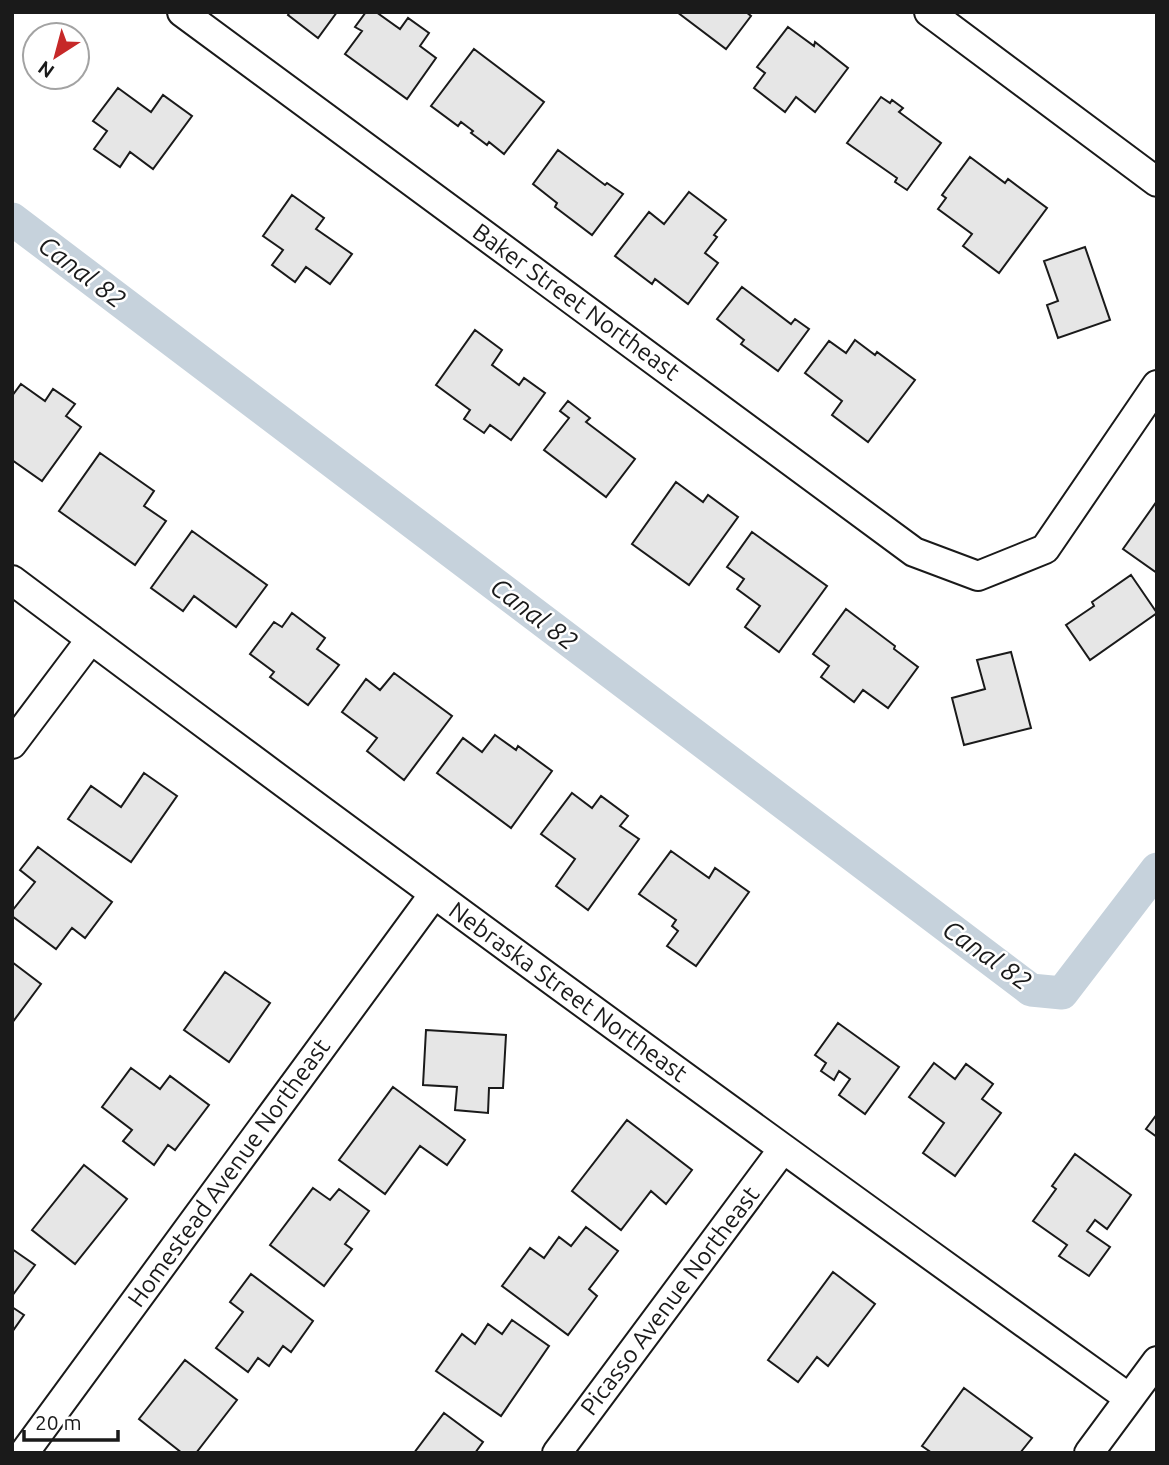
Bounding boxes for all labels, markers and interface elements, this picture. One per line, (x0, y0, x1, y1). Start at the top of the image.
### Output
north arrow (21, 21, 91, 91)
text: N (34, 57, 58, 83)
street label: Baker Street Northeast (468, 218, 685, 386)
water label: Canal 82 (33, 230, 131, 314)
water label: Canal 82 (485, 572, 583, 656)
street label: Nebraska Street Northeast (444, 896, 693, 1087)
water label: Canal 82 (938, 914, 1037, 995)
street label: Homestead Avenue Northeast (122, 1033, 335, 1312)
street label: Picasso Avenue Northeast (575, 1181, 765, 1420)
scale bar (24, 1398, 119, 1442)
text: 20 m (35, 1410, 82, 1434)

